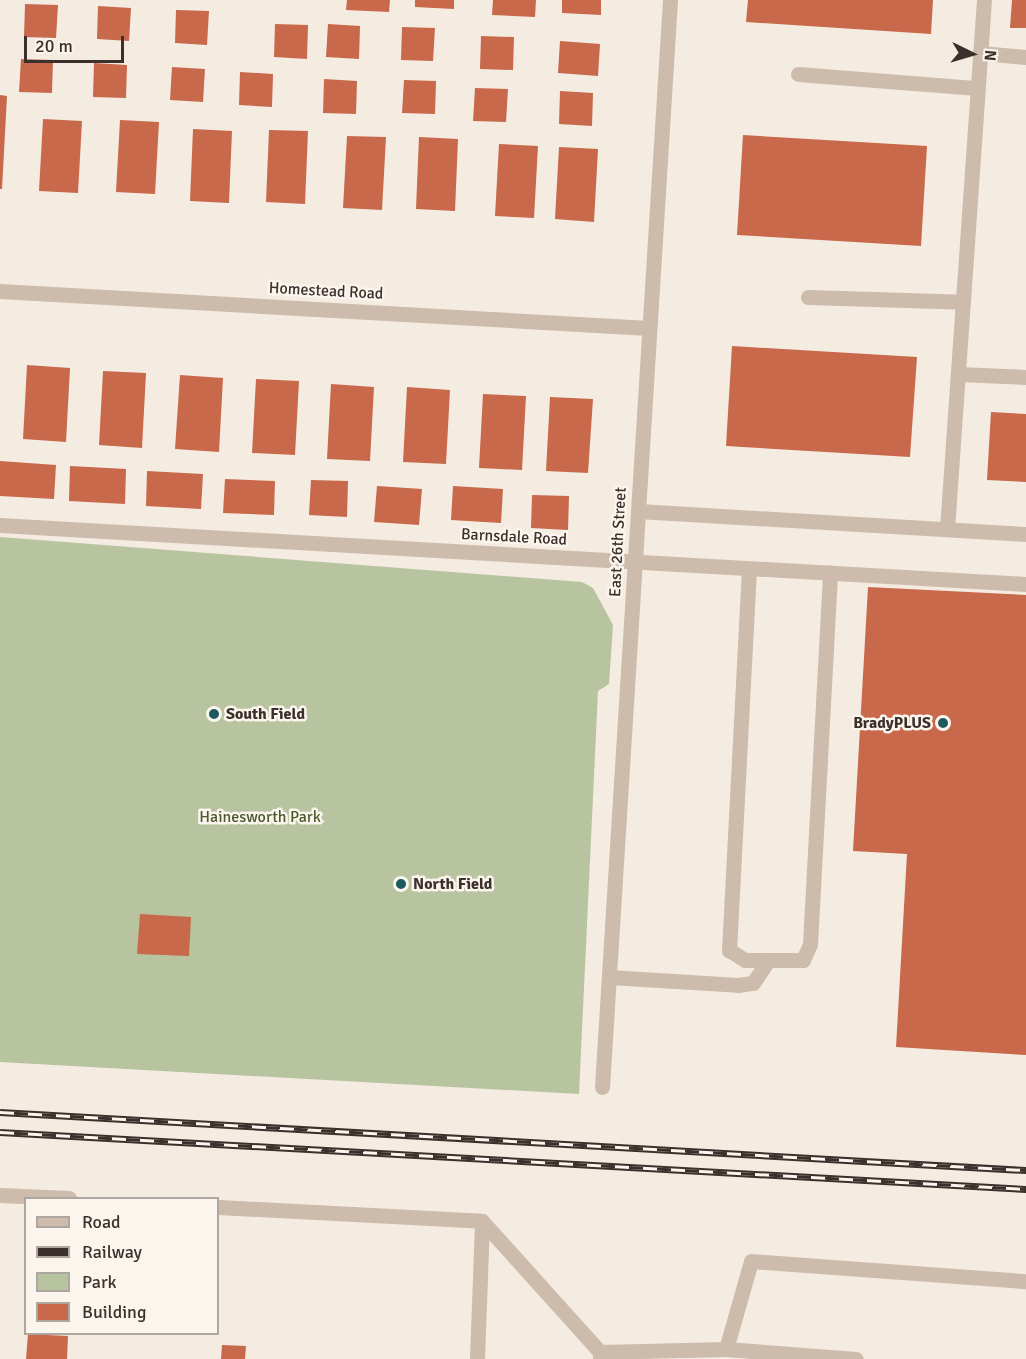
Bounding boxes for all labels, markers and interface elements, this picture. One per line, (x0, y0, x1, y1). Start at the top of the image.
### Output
scale bar (27, 24, 128, 62)
north arrow (942, 24, 1002, 84)
text: 20 m (35, 35, 73, 57)
text: N (979, 49, 1000, 62)
street label: Homestead Road (268, 278, 384, 304)
street label: East 26th Street (606, 487, 630, 597)
street label: Barnsdale Road (460, 525, 568, 549)
place label: South Field (226, 704, 305, 724)
marker: South Field (207, 707, 221, 721)
place label: BradyPLUS (853, 713, 931, 733)
marker: BradyPLUS (936, 716, 950, 730)
park label: Hainesworth Park (199, 807, 321, 827)
place label: North Field (413, 874, 492, 894)
marker: North Field (394, 877, 408, 891)
legend (24, 1197, 219, 1335)
text: Road (82, 1211, 121, 1233)
text: Railway (82, 1241, 142, 1263)
text: Park (82, 1271, 117, 1293)
text: Building (82, 1301, 146, 1323)

